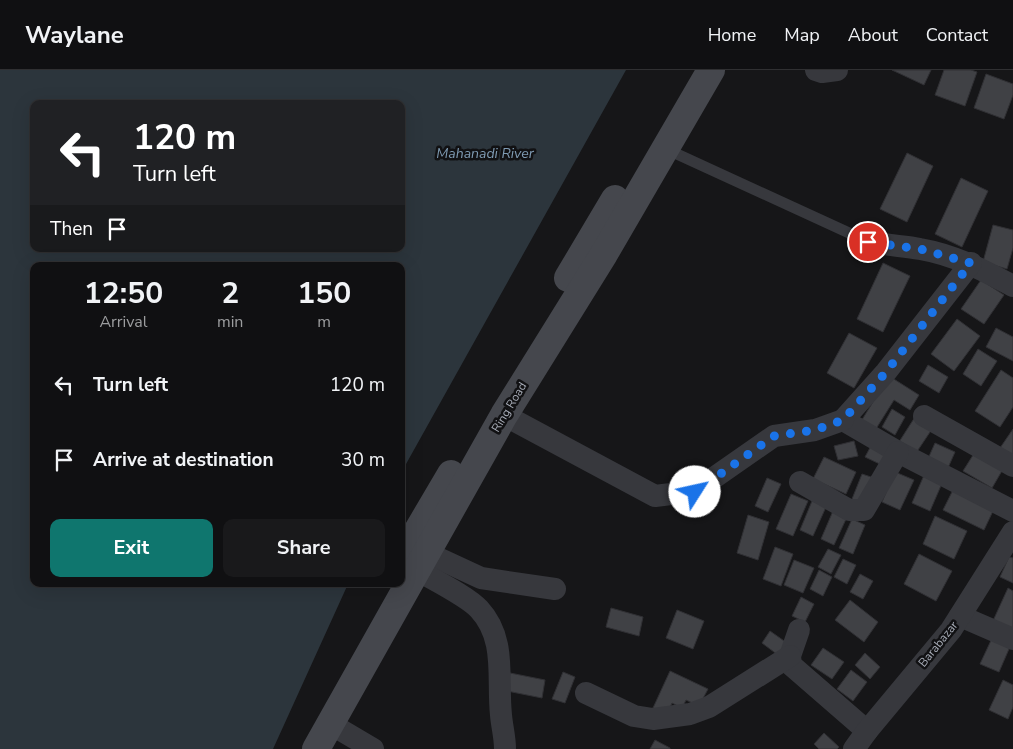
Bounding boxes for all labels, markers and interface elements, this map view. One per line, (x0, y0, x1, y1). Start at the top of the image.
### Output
text: Waylane (25, 19, 124, 51)
text: Home (708, 23, 756, 47)
text: Map (784, 23, 820, 47)
text: About (848, 23, 898, 47)
text: Contact (926, 23, 988, 47)
text: 120 m (133, 114, 236, 161)
icon: left (50, 120, 115, 185)
water label: Mahanadi River (436, 144, 535, 163)
text: Turn left (133, 159, 216, 189)
icon: arrive (103, 215, 131, 243)
text: Then (50, 216, 93, 242)
pin (847, 221, 889, 263)
icon: arrive (854, 228, 882, 256)
text: 12:50 (84, 273, 163, 314)
text: 2 (221, 273, 239, 314)
text: 150 (297, 273, 351, 314)
text: Arrival (99, 311, 148, 333)
text: min (217, 311, 243, 333)
text: m (317, 311, 331, 333)
icon: left (50, 371, 78, 399)
text: Turn left (93, 372, 168, 398)
text: 120 m (330, 372, 385, 398)
street label: Ring Road (488, 379, 530, 435)
icon: arrive (50, 446, 78, 474)
text: Arrive at destination (93, 447, 274, 473)
text: 30 m (341, 447, 385, 473)
position arrow (668, 465, 720, 517)
button: Exit (50, 519, 213, 577)
button: Share (223, 519, 385, 577)
street label: Barabazar (915, 617, 962, 670)

